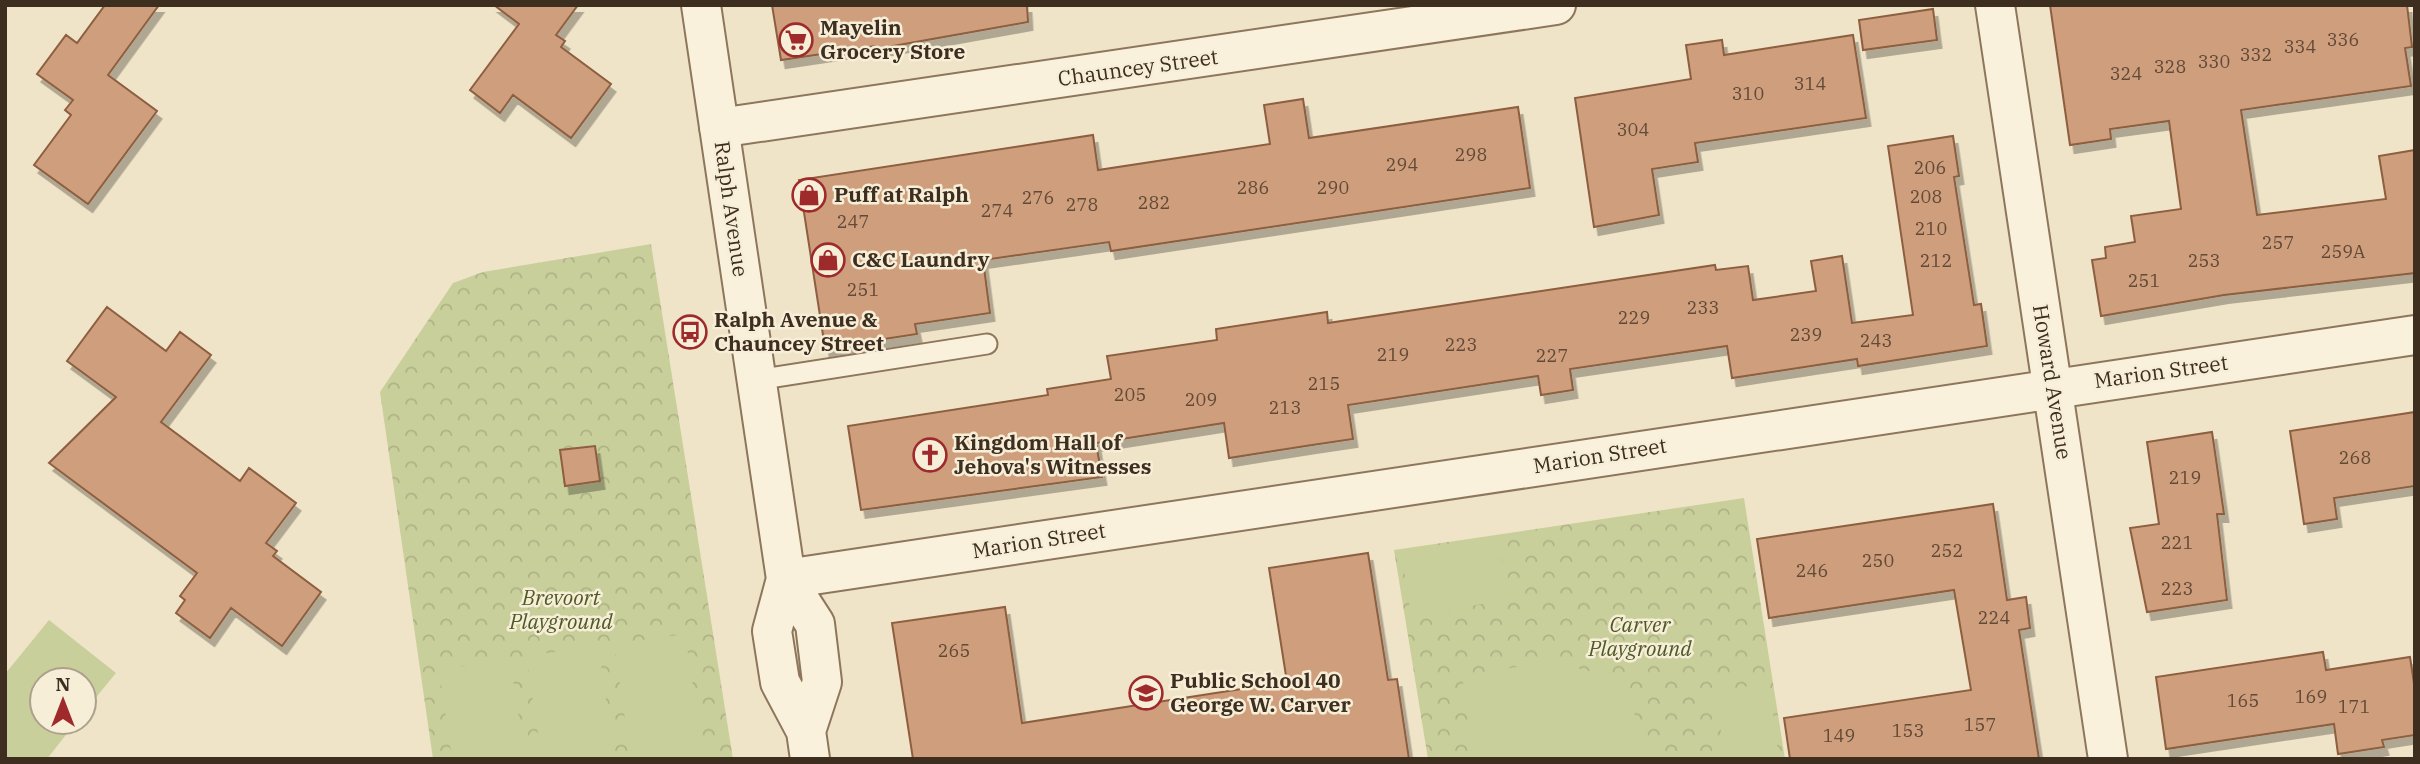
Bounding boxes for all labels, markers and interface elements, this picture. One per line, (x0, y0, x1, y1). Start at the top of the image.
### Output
place label: Mayelin Grocery Store (820, 13, 966, 65)
supermarket icon: Mayelin Grocery Store (777, 21, 815, 59)
house number: 336 (2327, 28, 2359, 51)
house number: 334 (2284, 35, 2316, 58)
street label: Chauncey Street (1056, 42, 1220, 92)
house number: 332 (2240, 43, 2272, 66)
house number: 330 (2198, 50, 2230, 73)
house number: 328 (2154, 55, 2186, 78)
house number: 324 (2110, 62, 2142, 85)
house number: 314 (1794, 72, 1826, 95)
house number: 310 (1732, 82, 1764, 105)
house number: 304 (1617, 118, 1649, 141)
street label: Ralph Avenue (709, 139, 755, 278)
house number: 298 (1455, 143, 1487, 166)
house number: 294 (1386, 153, 1418, 176)
house number: 206 (1914, 156, 1946, 179)
shop icon: Puff at Ralph (790, 176, 828, 214)
house number: 286 (1237, 176, 1269, 199)
house number: 290 (1317, 176, 1349, 199)
place label: Puff at Ralph (834, 180, 969, 208)
house number: 208 (1910, 185, 1942, 208)
house number: 276 (1022, 186, 1054, 209)
house number: 282 (1138, 191, 1170, 214)
house number: 278 (1066, 193, 1098, 216)
house number: 274 (981, 199, 1013, 222)
house number: 247 (837, 210, 869, 233)
house number: 210 (1915, 217, 1947, 240)
house number: 257 (2262, 231, 2294, 254)
house number: 259A (2321, 240, 2366, 263)
shop icon: C&C Laundry (809, 241, 847, 279)
place label: C&C Laundry (852, 245, 989, 273)
house number: 212 (1920, 249, 1952, 272)
house number: 253 (2188, 249, 2220, 272)
house number: 251 (2128, 269, 2160, 292)
house number: 251 (847, 278, 879, 301)
house number: 233 (1687, 296, 1719, 319)
street label: Howard Avenue (2027, 302, 2079, 461)
place label: Ralph Avenue & Chauncey Street (714, 305, 884, 357)
house number: 229 (1618, 306, 1650, 329)
bus stop icon: Ralph Avenue & Chauncey Street (671, 313, 709, 351)
house number: 239 (1790, 323, 1822, 346)
house number: 243 (1860, 329, 1892, 352)
house number: 223 (1445, 333, 1477, 356)
house number: 219 (1377, 343, 1409, 366)
house number: 227 (1536, 344, 1568, 367)
street label: Marion Street (2092, 348, 2230, 394)
house number: 215 (1308, 372, 1340, 395)
house number: 205 (1114, 383, 1146, 406)
house number: 209 (1185, 388, 1217, 411)
house number: 213 (1269, 396, 1301, 419)
place label: Kingdom Hall of Jehova's Witnesses (954, 428, 1151, 480)
street label: Marion Street (1531, 431, 1669, 479)
church icon: Kingdom Hall of Jehova's Witnesses (911, 436, 949, 474)
house number: 268 (2339, 446, 2371, 469)
house number: 219 (2169, 466, 2201, 489)
street label: Marion Street (970, 516, 1108, 564)
house number: 221 (2161, 531, 2193, 554)
house number: 252 (1931, 539, 1963, 562)
house number: 250 (1862, 549, 1894, 572)
house number: 246 (1796, 559, 1828, 582)
house number: 223 (2161, 577, 2193, 600)
park label: Brevoort Playground (508, 583, 613, 635)
house number: 224 (1978, 606, 2010, 629)
park label: Carver Playground (1587, 610, 1692, 662)
house number: 265 (938, 639, 970, 662)
north arrow (28, 666, 98, 736)
place label: Public School 40 George W. Carver (1170, 666, 1351, 718)
text: N (55, 672, 71, 696)
school or university icon: Public School 40 George W. Carver (1127, 674, 1165, 712)
house number: 169 (2295, 685, 2327, 708)
house number: 165 (2227, 689, 2259, 712)
house number: 171 (2338, 695, 2370, 718)
house number: 157 (1964, 713, 1996, 736)
house number: 153 (1892, 719, 1924, 742)
house number: 149 (1823, 724, 1855, 747)

